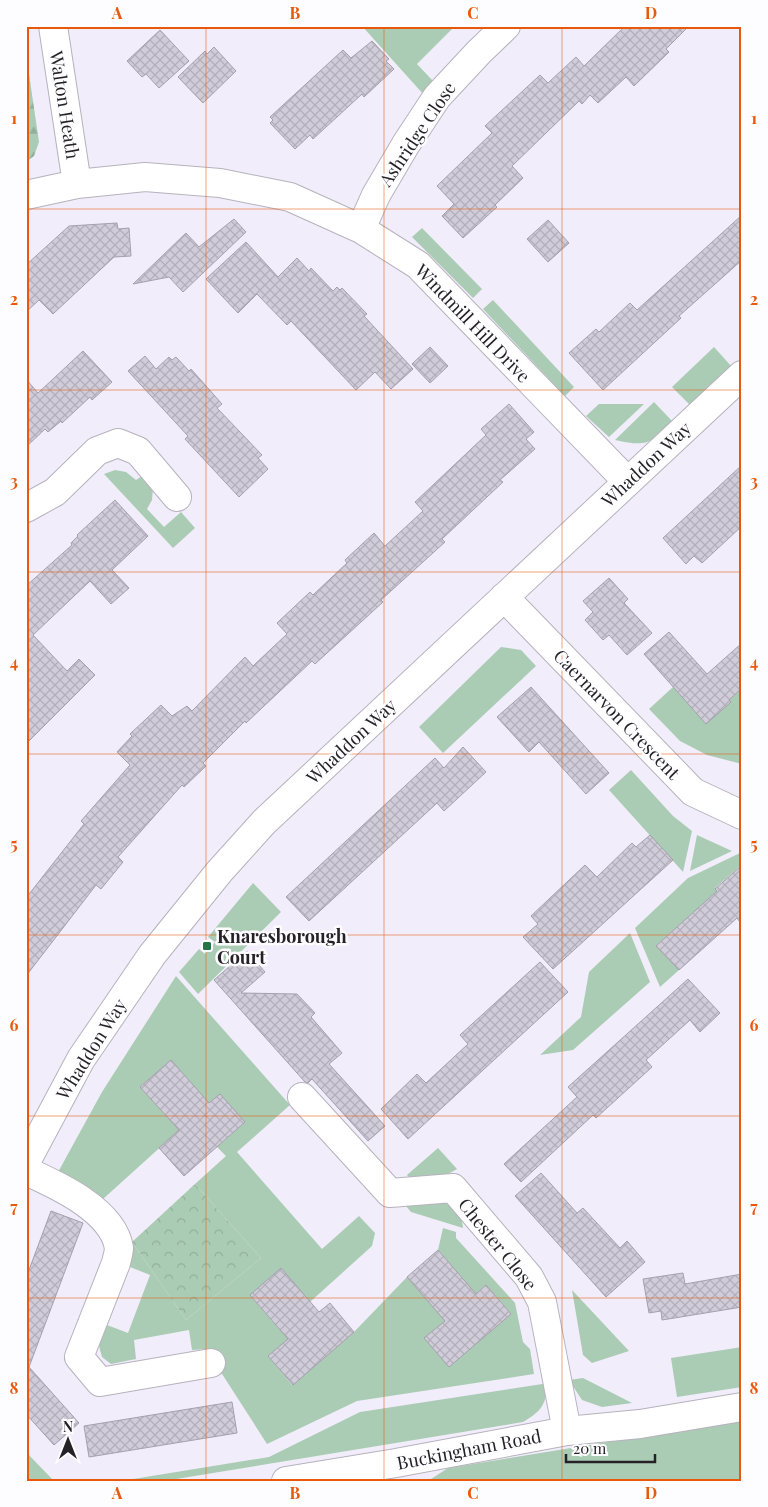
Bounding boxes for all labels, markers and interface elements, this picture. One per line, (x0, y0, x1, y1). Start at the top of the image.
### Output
text: A (111, 2, 123, 23)
text: B (290, 2, 301, 23)
text: C (467, 2, 479, 23)
text: D (645, 2, 657, 23)
street label: Walton Heath (44, 48, 85, 161)
street label: Ashridge Close (373, 77, 461, 192)
text: 1 (11, 107, 17, 128)
text: 1 (751, 107, 757, 128)
street label: Windmill Hill Drive (409, 258, 536, 387)
text: 2 (10, 288, 18, 309)
text: 2 (750, 288, 758, 309)
street label: Whaddon Way (595, 416, 696, 512)
text: 3 (10, 470, 18, 491)
text: 3 (750, 470, 758, 491)
street label: Caernarvon Crescent (549, 644, 686, 785)
text: 4 (10, 651, 18, 672)
text: 4 (750, 651, 758, 672)
street label: Whaddon Way (300, 693, 401, 789)
text: 5 (10, 833, 18, 854)
text: 5 (750, 833, 758, 854)
place label: Knaresborough Court (217, 924, 347, 969)
marker: Knaresborough Court (201, 940, 213, 952)
street label: Whaddon Way (50, 994, 132, 1105)
text: 6 (10, 1014, 19, 1035)
text: 6 (750, 1014, 759, 1035)
street label: Chester Close (453, 1193, 543, 1295)
text: 7 (10, 1196, 18, 1217)
text: 7 (750, 1196, 758, 1217)
text: 8 (10, 1377, 19, 1398)
text: 8 (750, 1377, 759, 1398)
north arrow (42, 1414, 92, 1464)
text: N (63, 1417, 73, 1436)
street label: Buckingham Road (395, 1423, 544, 1475)
scale bar (566, 1432, 654, 1464)
text: 20 m (573, 1438, 607, 1458)
text: A (111, 1482, 123, 1503)
text: B (290, 1482, 301, 1503)
text: C (467, 1482, 479, 1503)
text: D (645, 1482, 657, 1503)

